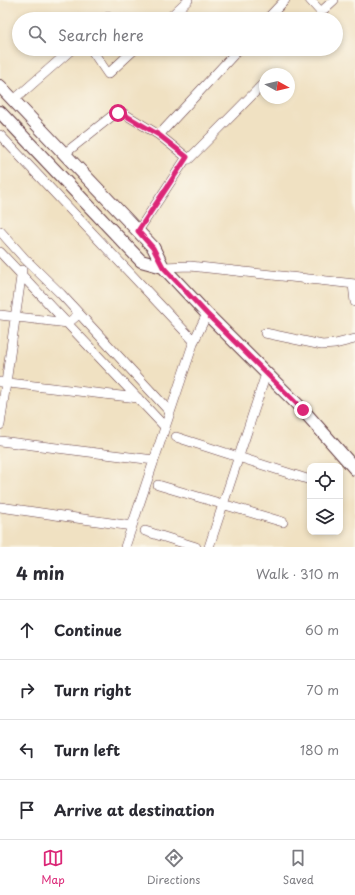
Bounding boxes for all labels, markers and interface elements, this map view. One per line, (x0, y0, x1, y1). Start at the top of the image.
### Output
search box (12, 12, 343, 56)
icon: search (26, 23, 48, 45)
text: Search here (58, 23, 144, 46)
north arrow (259, 68, 295, 104)
route start (109, 104, 127, 122)
route end (294, 401, 312, 419)
map controls (307, 463, 343, 535)
button: locate (307, 463, 343, 499)
button: layers (307, 499, 343, 535)
text: 4 min (16, 560, 64, 586)
text: Walk · 310 m (256, 564, 339, 583)
text: Continue (54, 618, 122, 641)
icon: ahead (16, 619, 38, 641)
text: 60 m (305, 620, 339, 639)
text: Turn right (54, 678, 131, 701)
icon: right (16, 679, 38, 701)
text: 70 m (306, 680, 339, 699)
text: Turn left (54, 738, 120, 761)
icon: left (16, 739, 38, 761)
text: 180 m (300, 740, 339, 759)
text: Arrive at destination (54, 798, 215, 821)
icon: arrive (16, 799, 38, 821)
tab: Map (41, 847, 65, 888)
tab: Directions (147, 847, 200, 888)
tab: Saved (283, 847, 314, 888)

